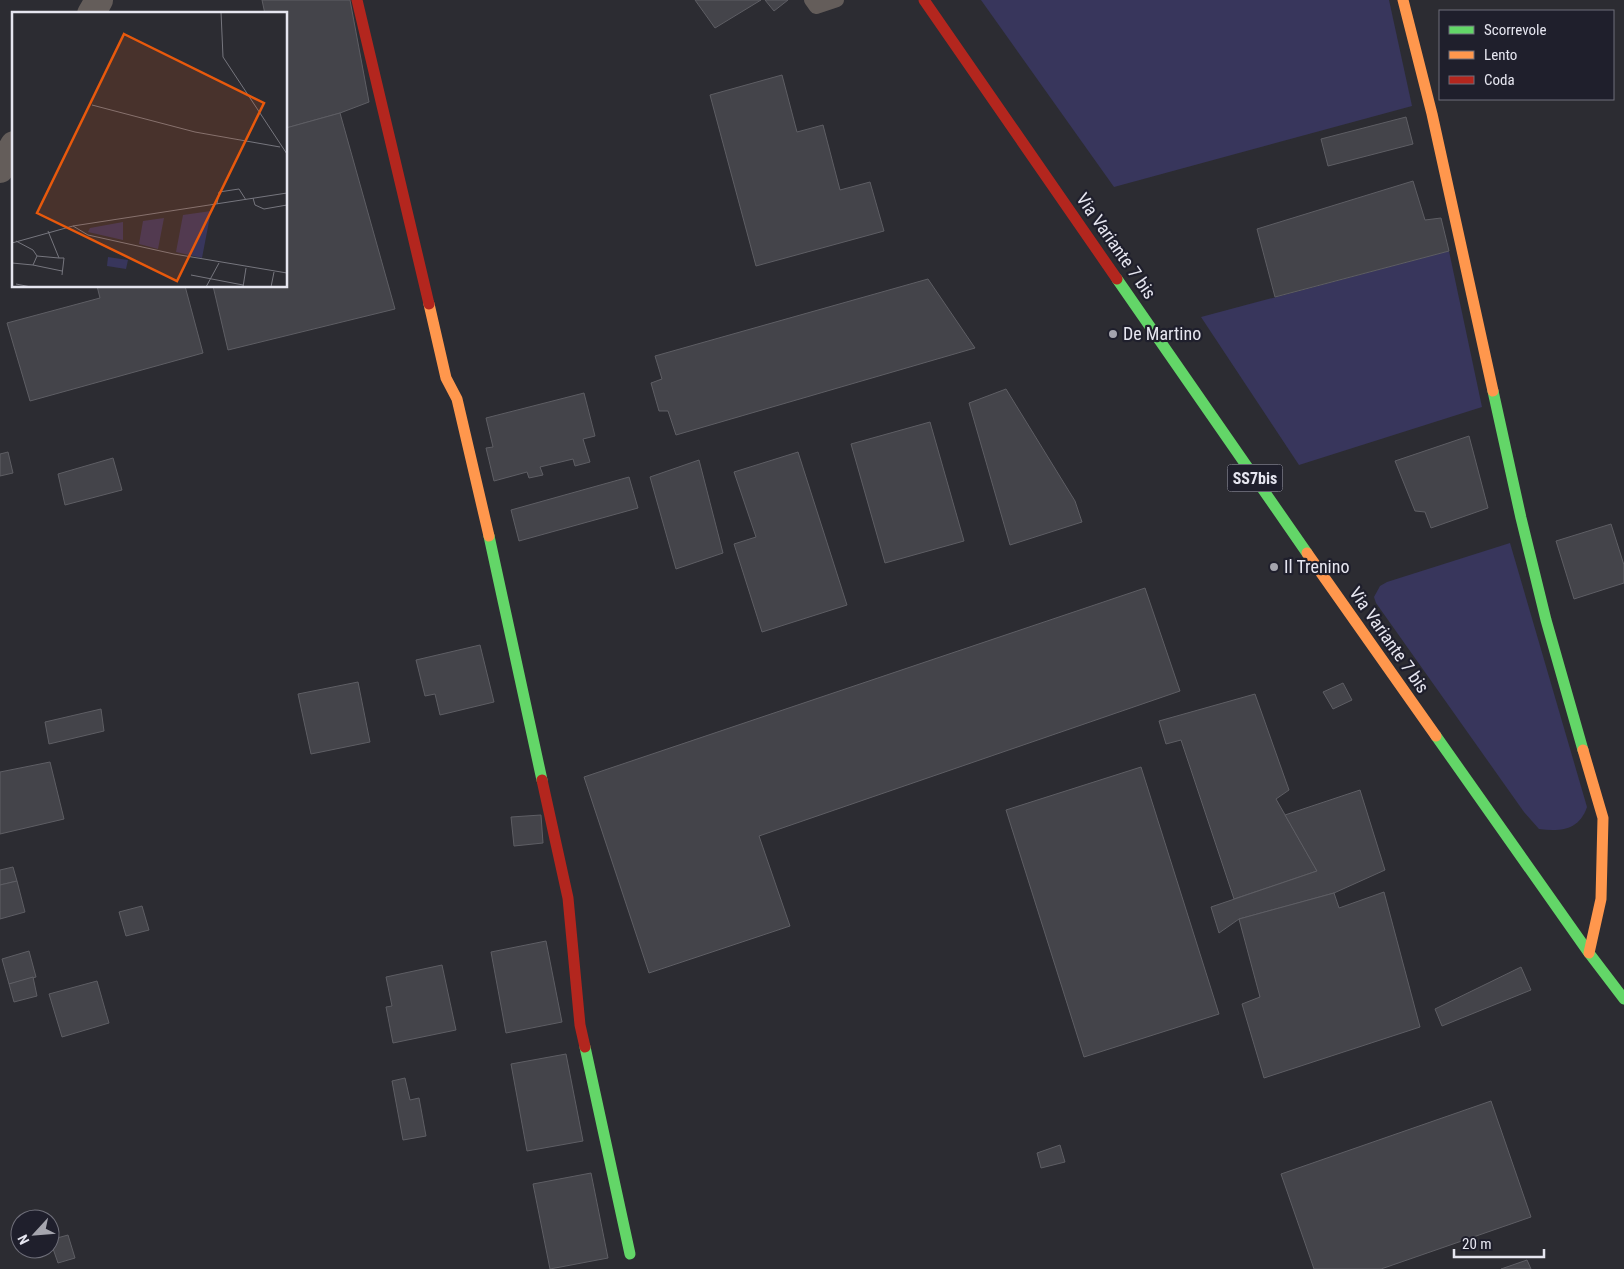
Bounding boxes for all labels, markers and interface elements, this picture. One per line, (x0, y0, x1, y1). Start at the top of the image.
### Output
legend (1439, 10, 1614, 100)
inset map (12, 12, 288, 288)
text: Scorrevole (1484, 21, 1546, 39)
text: Lento (1484, 46, 1517, 64)
text: Coda (1484, 71, 1515, 89)
street label: Via Variante 7 bis (1072, 189, 1161, 303)
place label: De Martino (1123, 323, 1201, 344)
marker: De Martino (1107, 328, 1119, 340)
road number: SS7bis (1228, 464, 1282, 492)
place label: Il Trenino (1284, 556, 1349, 577)
marker: Il Trenino (1268, 561, 1280, 573)
street label: Via Variante 7 bis (1345, 583, 1434, 697)
north arrow (10, 1209, 60, 1259)
scale bar (1454, 1226, 1544, 1258)
text: N (14, 1232, 32, 1247)
text: 20 m (1462, 1235, 1492, 1253)

